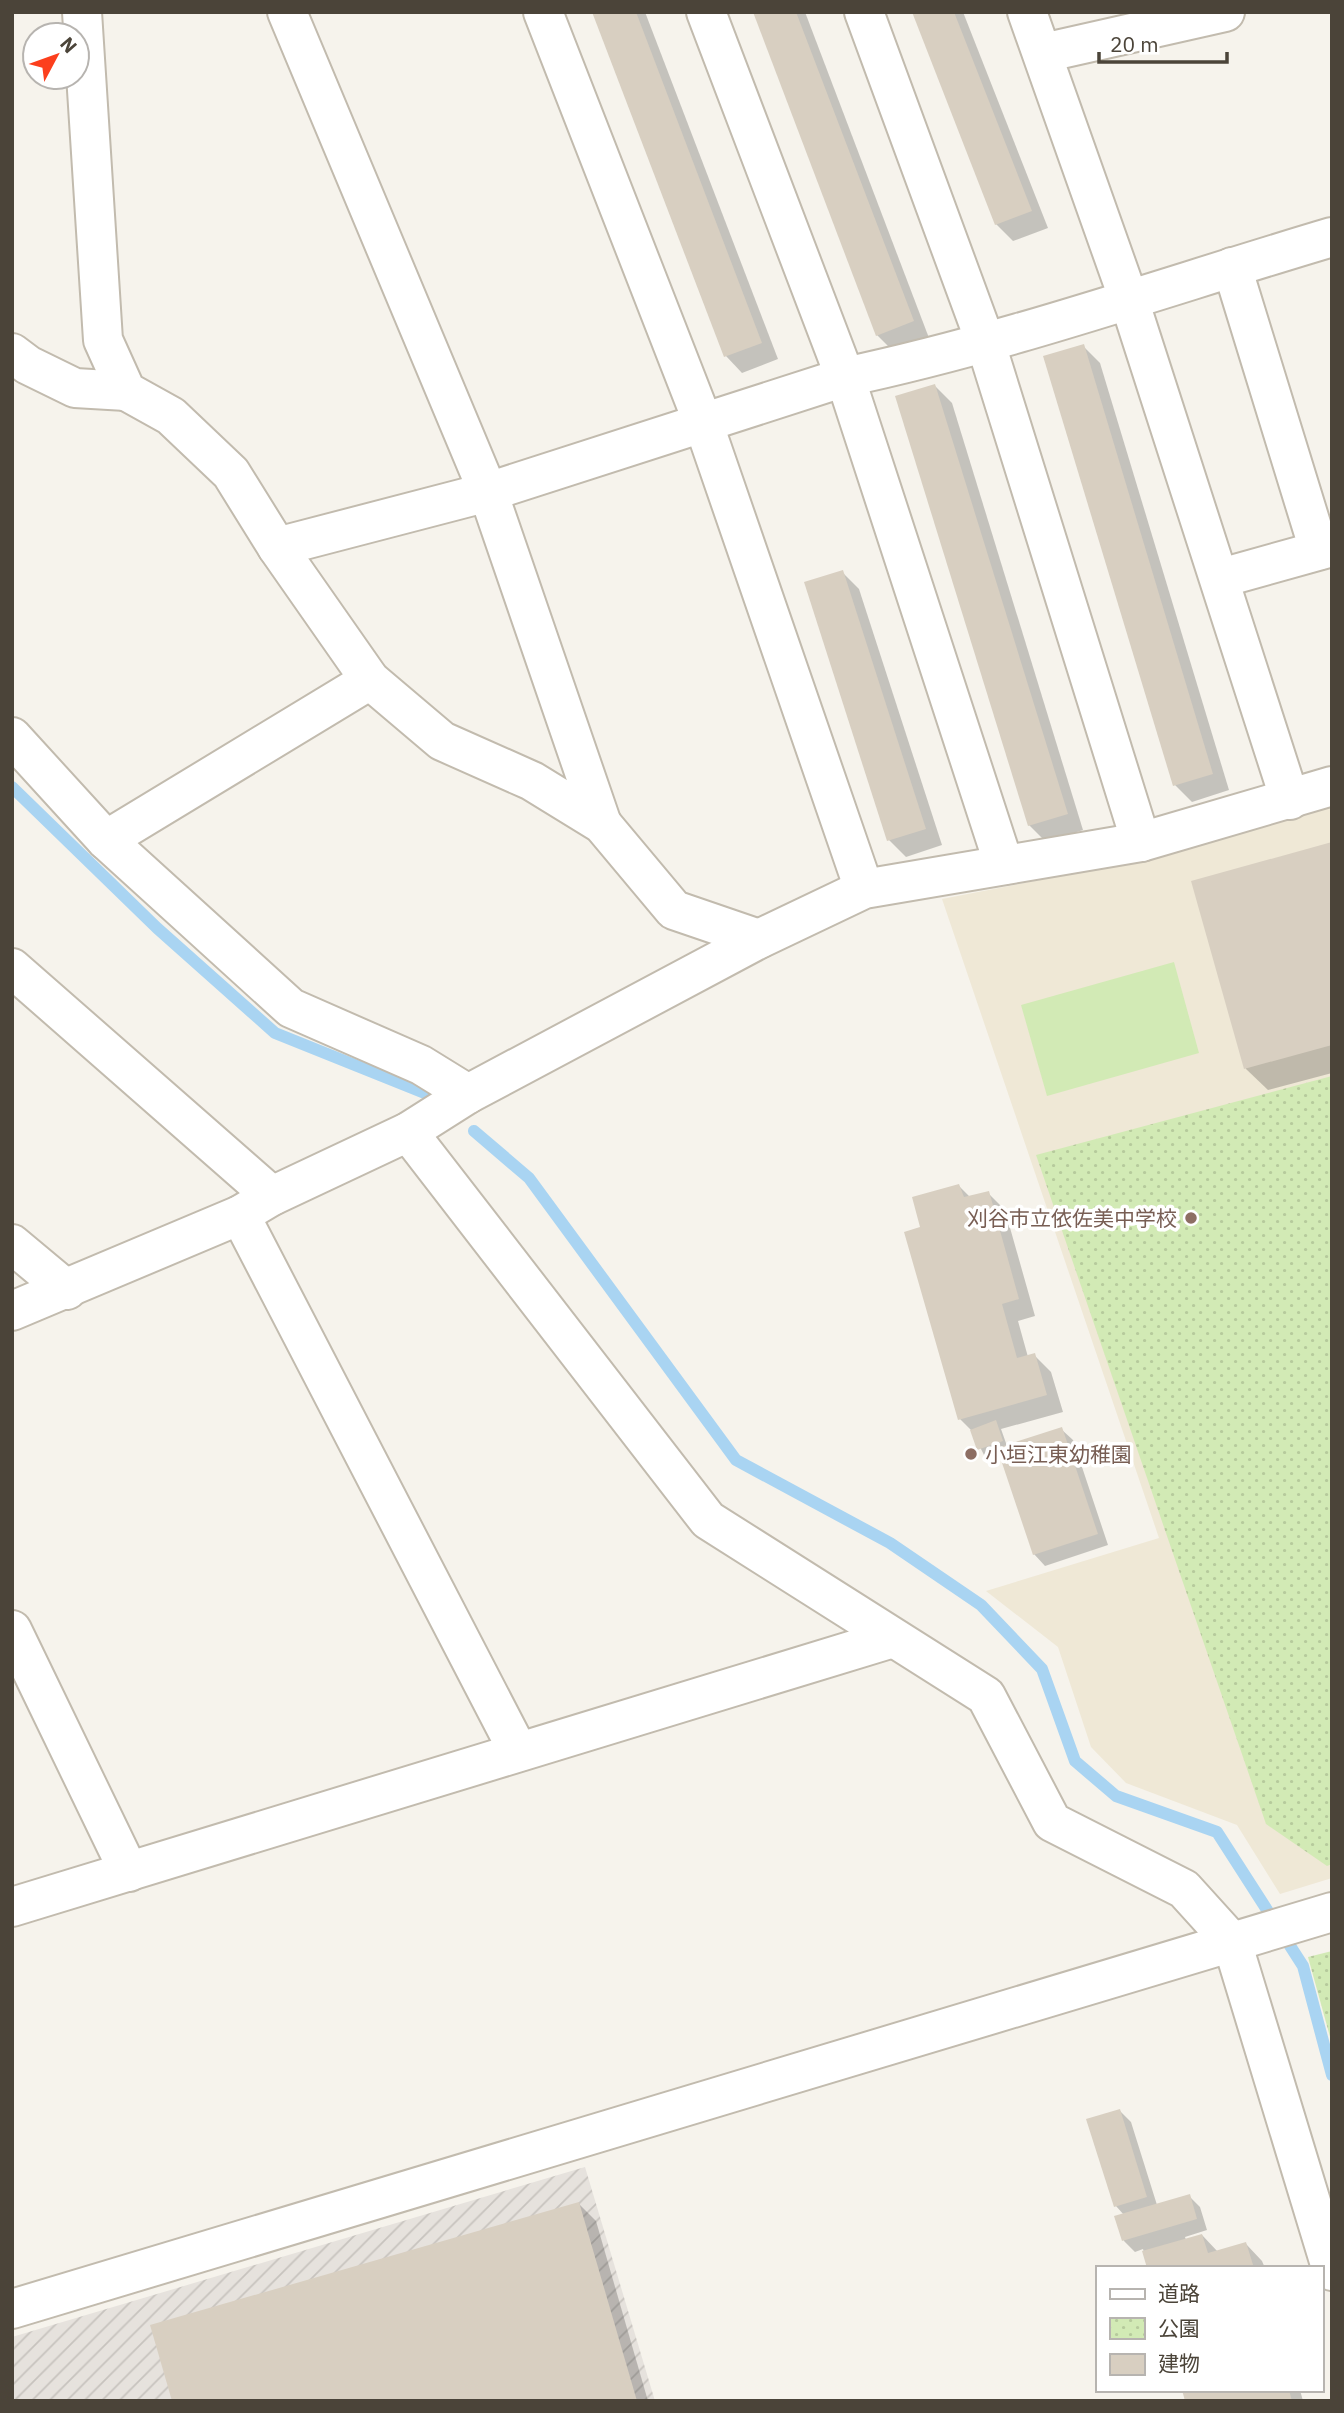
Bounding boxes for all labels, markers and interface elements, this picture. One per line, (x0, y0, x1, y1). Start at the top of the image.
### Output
north arrow (21, 21, 91, 91)
scale bar (1099, 21, 1227, 65)
text: 20 m (1110, 30, 1159, 58)
text: N (55, 32, 82, 58)
place label: 刈谷市立依佐美中学校 (967, 1204, 1177, 1232)
marker: 刈谷市立依佐美中学校 (1183, 1210, 1199, 1226)
place label: 小垣江東幼稚園 (985, 1440, 1132, 1468)
marker: 小垣江東幼稚園 (963, 1446, 979, 1462)
legend (1096, 2266, 1323, 2392)
text: 道路 (1158, 2279, 1200, 2307)
text: 公園 (1158, 2314, 1200, 2342)
text: 建物 (1158, 2349, 1200, 2377)

